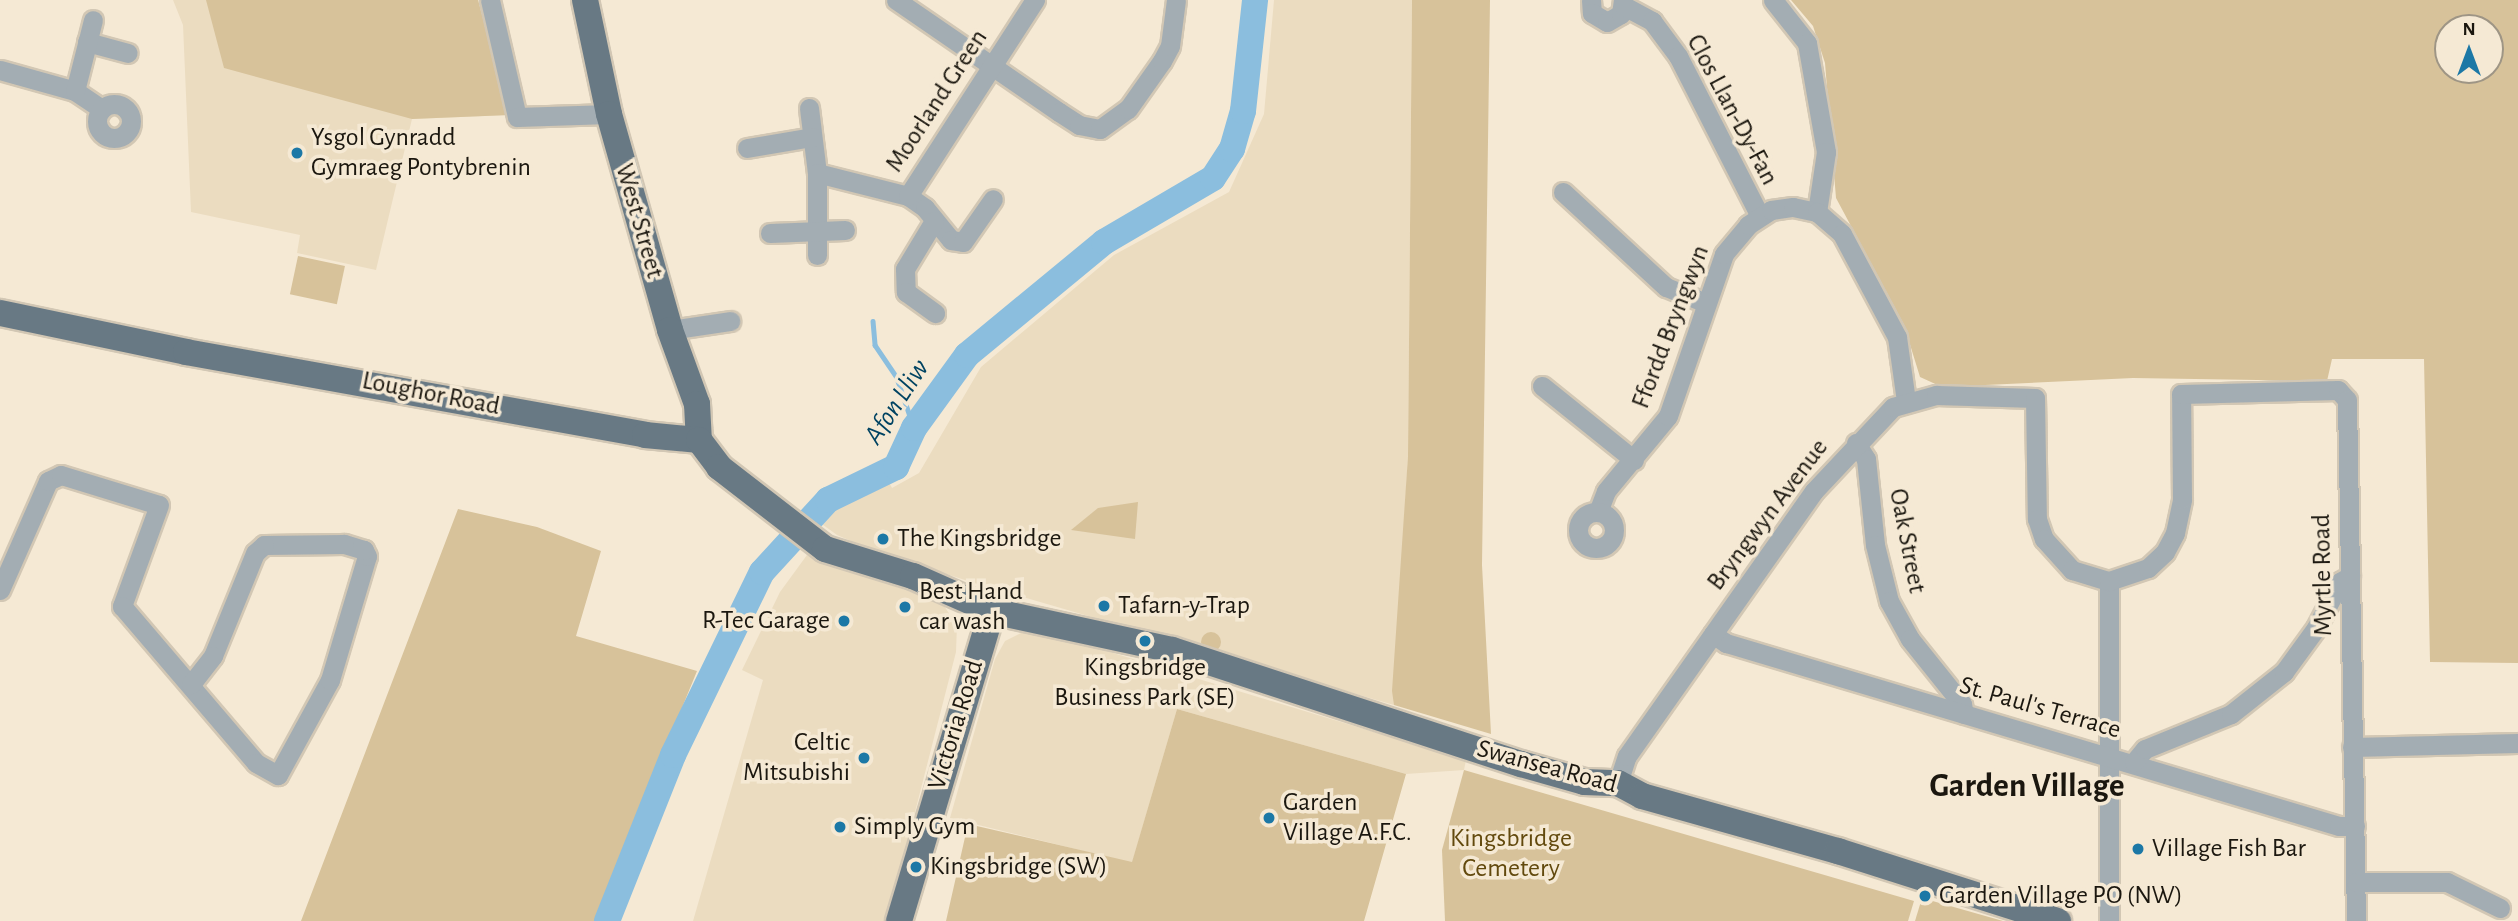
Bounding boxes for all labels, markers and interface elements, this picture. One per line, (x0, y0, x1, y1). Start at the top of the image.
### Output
north arrow (2434, 14, 2504, 84)
text: N (2462, 20, 2476, 39)
street label: Moorland Green (879, 24, 995, 178)
street label: Clos Llan-Dy-Fan (1679, 29, 1785, 191)
place label: Ysgol Gynradd Gymraeg Pontybrenin (311, 122, 531, 184)
marker: Ysgol Gynradd Gymraeg Pontybrenin (289, 145, 305, 161)
street label: West Street (608, 160, 670, 282)
street label: Ffordd Bryngwyn (1626, 241, 1716, 413)
water label: Afon Lliw (857, 353, 937, 451)
street label: Loughor Road (360, 365, 502, 423)
street label: Bryngwyn Avenue (1701, 433, 1835, 597)
street label: Oak Street (1882, 486, 1932, 596)
street label: Myrtle Road (2306, 514, 2340, 636)
place label: The Kingsbridge (897, 523, 1061, 555)
marker: The Kingsbridge (875, 531, 891, 547)
place label: Best Hand car wash (919, 576, 1023, 638)
place label: Tafarn-y-Trap (1118, 590, 1250, 622)
marker: Tafarn-y-Trap (1096, 598, 1112, 614)
marker: Best Hand car wash (897, 599, 913, 615)
place label: R-Tec Garage (702, 605, 830, 637)
marker: R-Tec Garage (836, 613, 852, 629)
marker: Kingsbridge Business Park (SE) (1137, 633, 1153, 649)
place label: Kingsbridge Business Park (SE) (1054, 652, 1236, 714)
street label: Victoria Road (921, 656, 991, 794)
street label: St. Paul's Terrace (1956, 670, 2124, 746)
place label: Celtic Mitsubishi (743, 727, 850, 788)
street label: Swansea Road (1474, 733, 1620, 801)
marker: Celtic Mitsubishi (856, 750, 872, 766)
district label: Garden Village (1929, 767, 2125, 807)
place label: Garden Village A.F.C. (1283, 787, 1412, 848)
marker: Garden Village A.F.C. (1261, 810, 1277, 826)
place label: Simply Gym (854, 811, 975, 843)
marker: Simply Gym (832, 819, 848, 835)
park label: Kingsbridge Cemetery (1450, 823, 1572, 884)
place label: Village Fish Bar (2152, 833, 2306, 865)
marker: Village Fish Bar (2130, 841, 2146, 857)
place label: Kingsbridge (SW) (930, 851, 1107, 883)
marker: Kingsbridge (SW) (908, 859, 924, 875)
place label: Garden Village PO (NW) (1939, 880, 2183, 912)
marker: Garden Village PO (NW) (1917, 888, 1933, 904)

